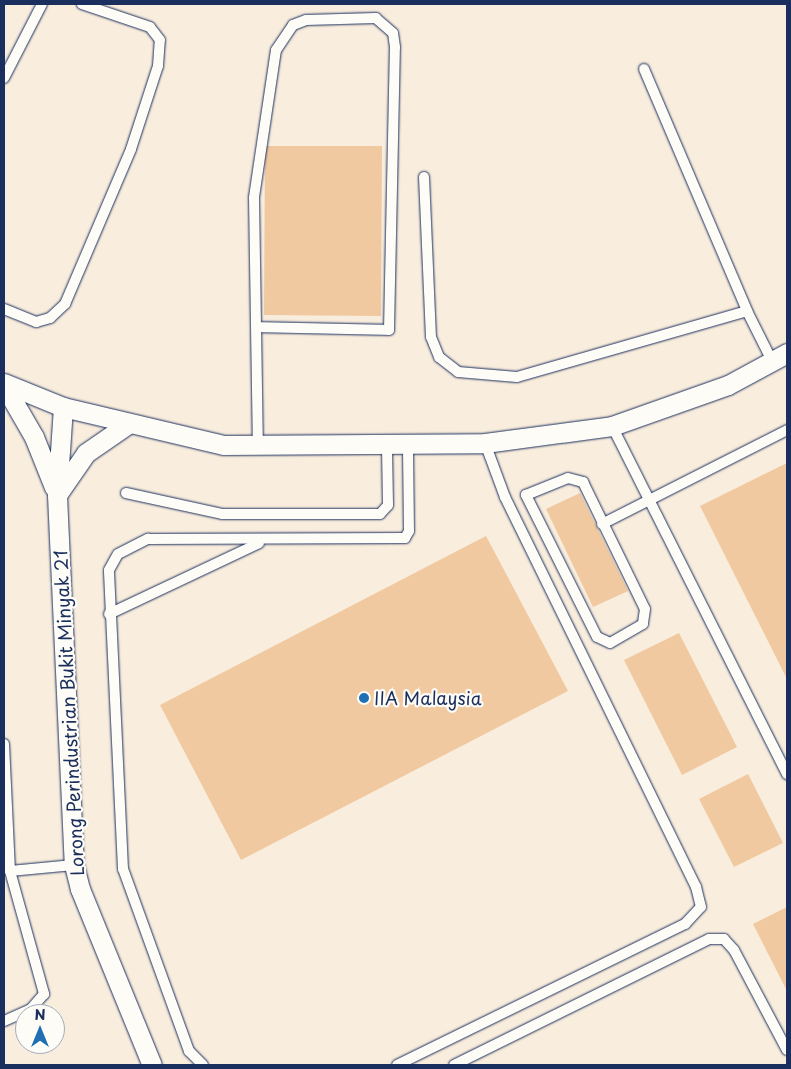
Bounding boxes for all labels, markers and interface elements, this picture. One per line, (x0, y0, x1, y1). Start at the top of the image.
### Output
street label: Lorong Perindustrian Bukit Minyak 21 (50, 549, 88, 877)
place label: IIA Malaysia (374, 687, 483, 709)
marker: IIA Malaysia (358, 692, 370, 704)
north arrow (15, 1004, 65, 1054)
text: N (34, 1004, 46, 1025)

